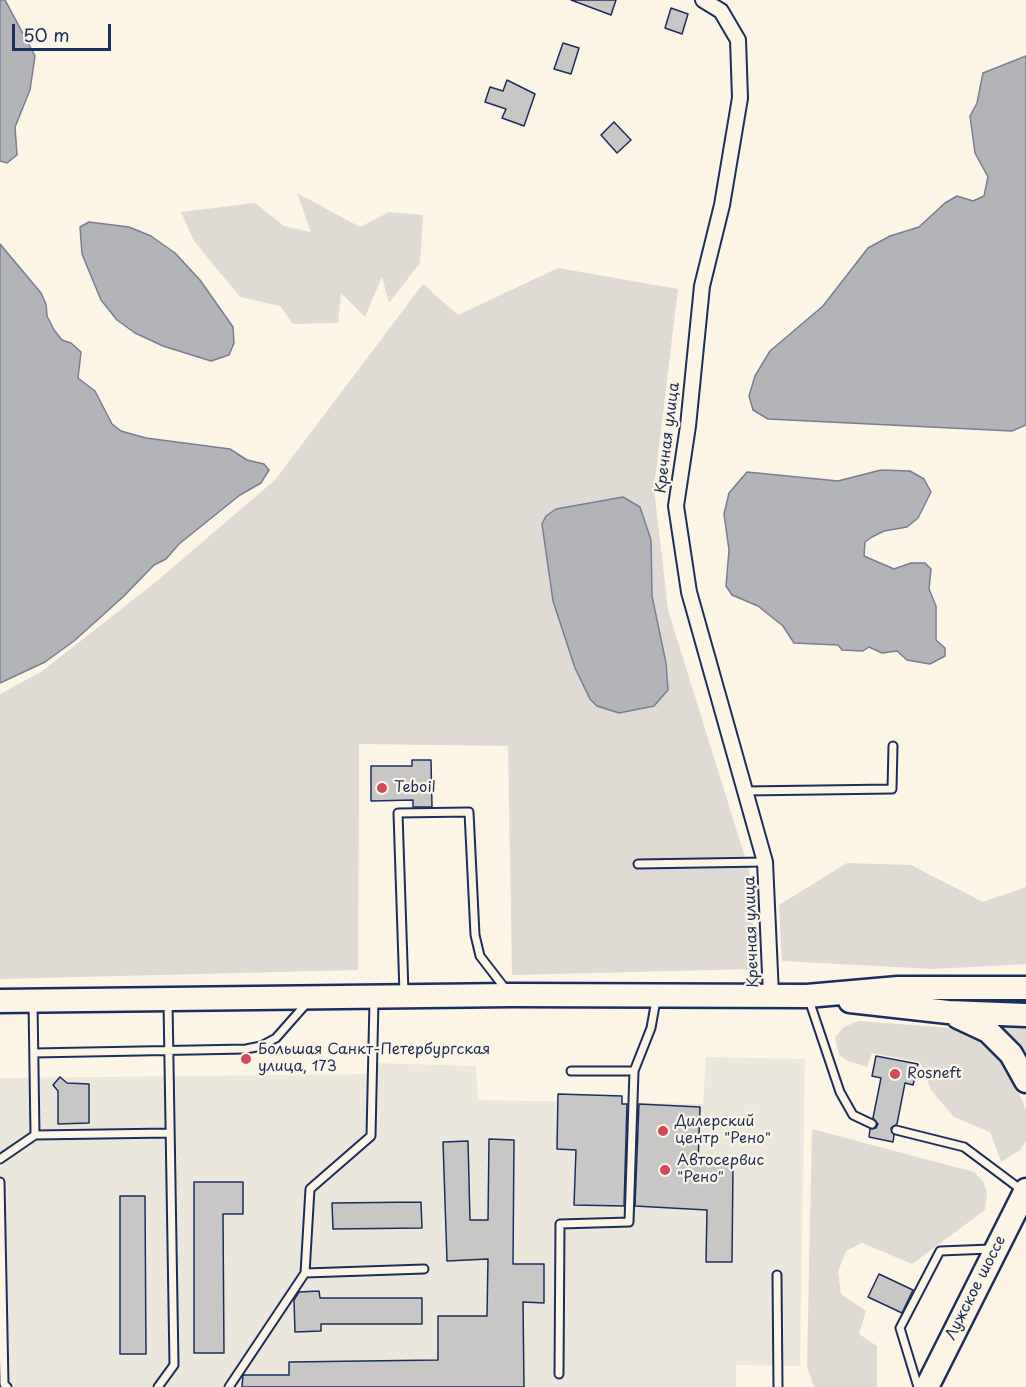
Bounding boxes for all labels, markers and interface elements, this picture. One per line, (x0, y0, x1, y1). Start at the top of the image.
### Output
scale bar (15, 12, 114, 50)
text: 50 m (23, 21, 70, 48)
street label: Кречная улица (652, 381, 684, 495)
place label: Teboil (394, 779, 436, 797)
marker: Teboil (375, 781, 389, 795)
street label: Кречная улица (741, 876, 763, 988)
place label: Большая Санкт-Петербургская улица, 173 (258, 1041, 490, 1076)
marker: Большая Санкт-Петербургская улица, 173 (239, 1052, 253, 1066)
place label: Rosneft (907, 1065, 962, 1083)
marker: Rosneft (888, 1067, 902, 1081)
place label: Дилерский центр "Рено" (675, 1113, 771, 1148)
marker: Дилерский центр "Рено" (656, 1124, 670, 1138)
place label: Автосервис "Рено" (677, 1152, 764, 1187)
marker: Автосервис "Рено" (658, 1163, 672, 1177)
street label: Лужское шоссе (942, 1233, 1010, 1343)

